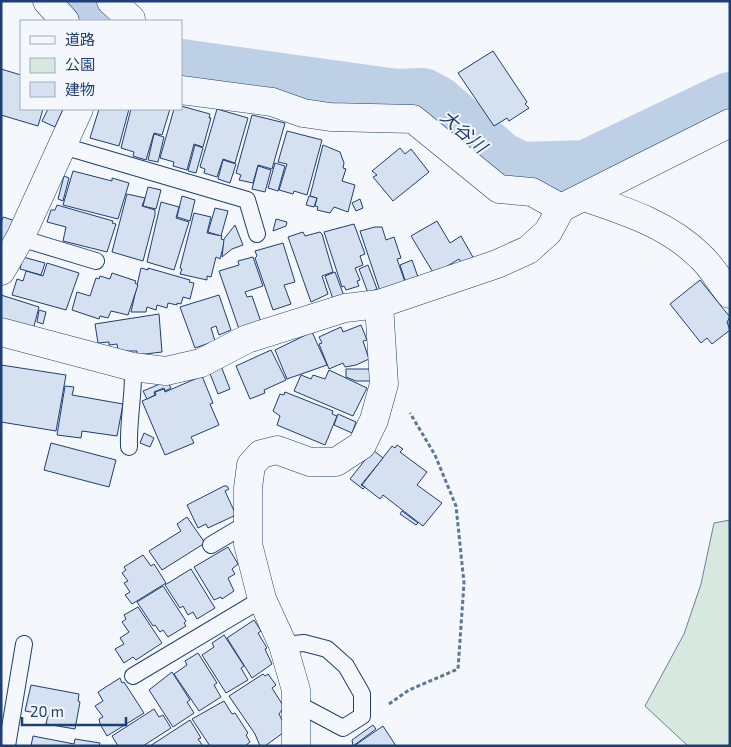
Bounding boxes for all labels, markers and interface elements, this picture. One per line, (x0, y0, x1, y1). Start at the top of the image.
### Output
legend (20, 20, 182, 110)
text: 道路 (65, 30, 95, 48)
text: 公園 (65, 55, 95, 73)
text: 建物 (65, 80, 95, 98)
water label: 大谷川 (436, 105, 493, 158)
scale bar (22, 694, 126, 726)
text: 20 m (30, 702, 64, 720)

